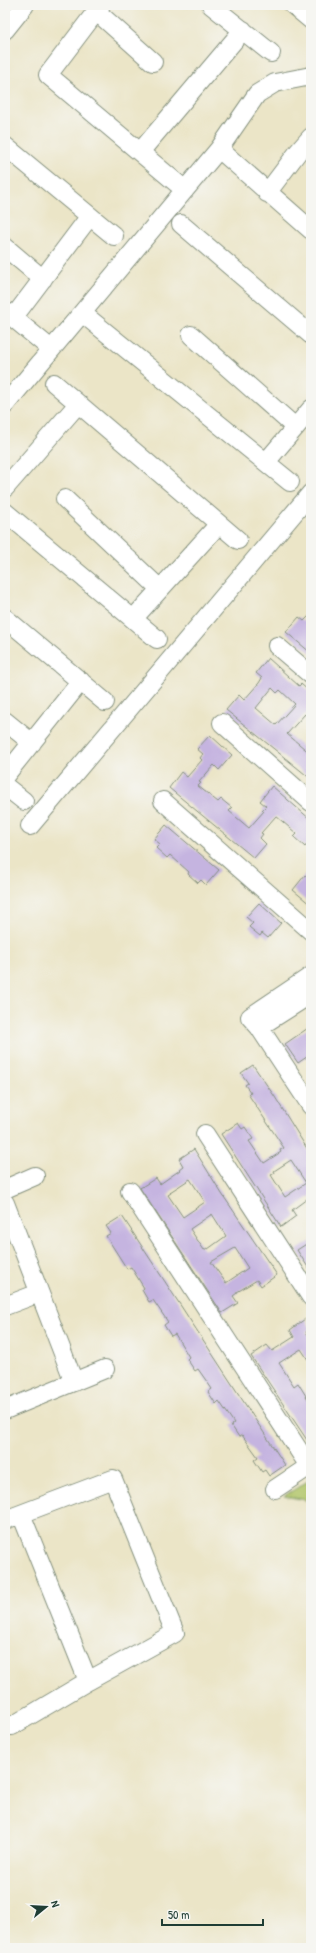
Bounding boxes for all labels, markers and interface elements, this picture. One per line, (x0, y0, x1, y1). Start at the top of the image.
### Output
north arrow (26, 1887, 66, 1927)
text: N (48, 1899, 63, 1909)
scale bar (162, 1901, 263, 1927)
text: 50 m (168, 1906, 189, 1923)

